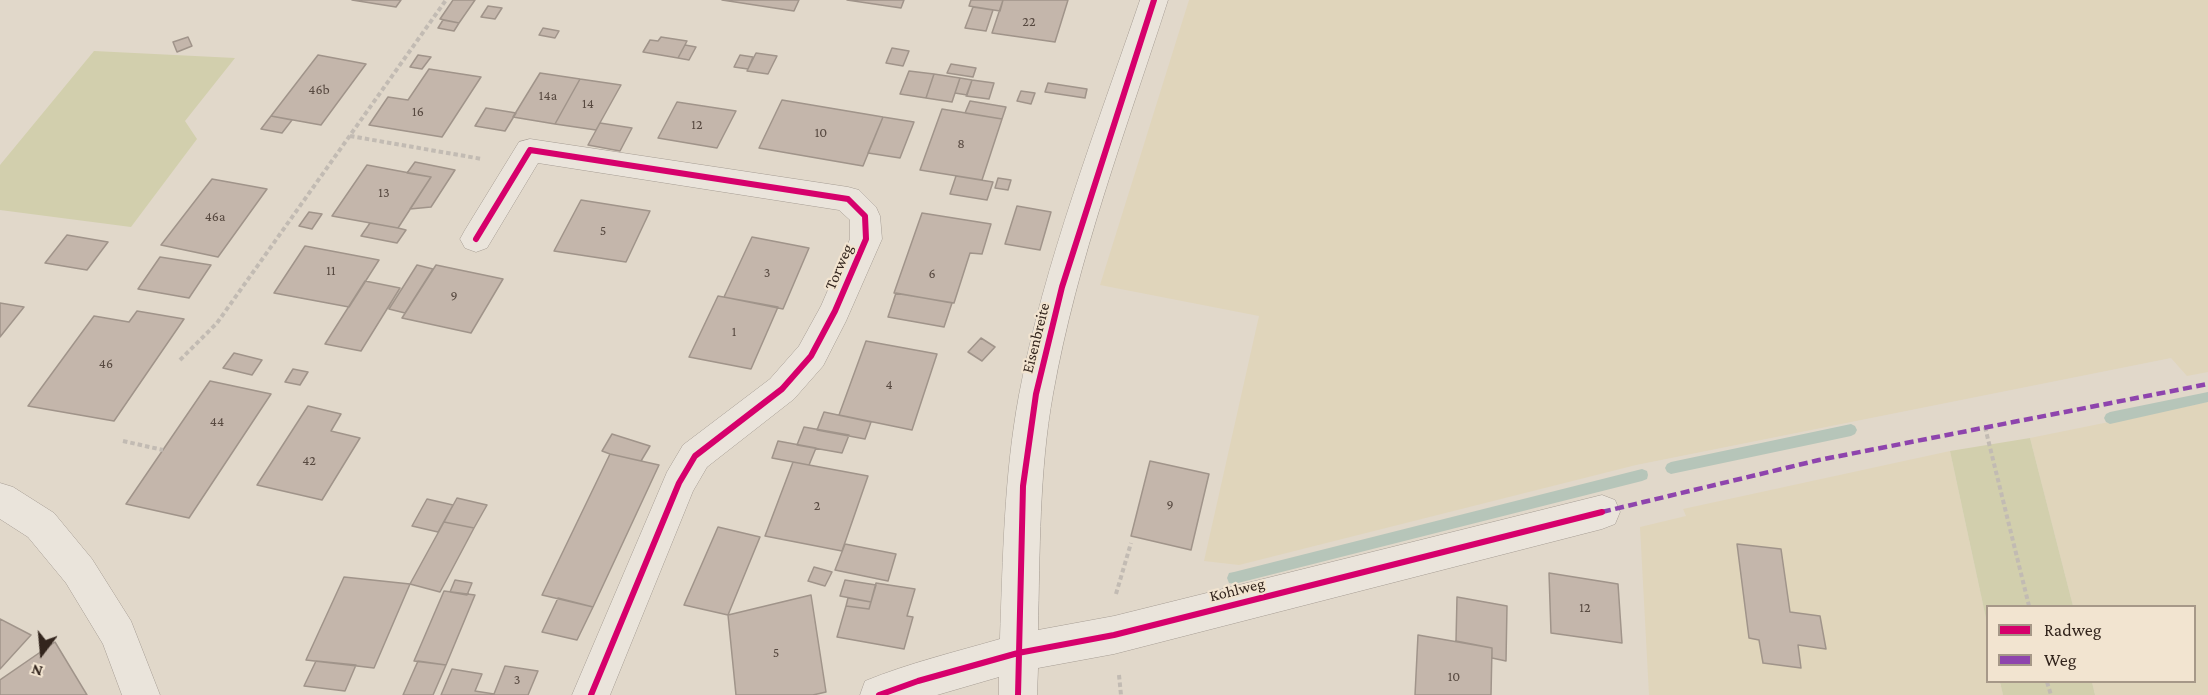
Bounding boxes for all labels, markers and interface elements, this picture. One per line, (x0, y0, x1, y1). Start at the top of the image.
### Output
house number: 22 (1022, 14, 1036, 30)
house number: 46b (308, 82, 330, 98)
house number: 14a (539, 88, 557, 104)
house number: 14 (582, 96, 594, 112)
house number: 16 (412, 104, 424, 120)
house number: 12 (691, 117, 703, 133)
house number: 10 (815, 125, 827, 141)
house number: 8 (957, 136, 965, 152)
house number: 13 (378, 185, 390, 201)
house number: 46a (205, 209, 225, 225)
house number: 5 (600, 223, 606, 239)
street label: Torweg (821, 241, 857, 293)
house number: 11 (326, 263, 336, 279)
house number: 3 (764, 265, 770, 281)
house number: 6 (928, 266, 936, 282)
house number: 9 (450, 288, 458, 304)
street label: Eisenbreite (1018, 301, 1054, 375)
house number: 1 (732, 324, 736, 340)
house number: 46 (99, 356, 113, 372)
house number: 4 (885, 377, 893, 393)
house number: 44 (210, 414, 224, 430)
house number: 42 (302, 453, 316, 469)
house number: 9 (1166, 497, 1174, 513)
house number: 2 (814, 498, 820, 514)
street label: Kohlweg (1207, 574, 1267, 606)
house number: 12 (1579, 600, 1591, 616)
legend (1986, 605, 2196, 683)
text: Radweg (2044, 620, 2101, 640)
north arrow (12, 623, 72, 683)
house number: 5 (773, 645, 779, 661)
text: Weg (2044, 650, 2076, 670)
text: N (29, 661, 44, 680)
house number: 10 (1448, 669, 1460, 685)
house number: 3 (514, 672, 520, 688)

